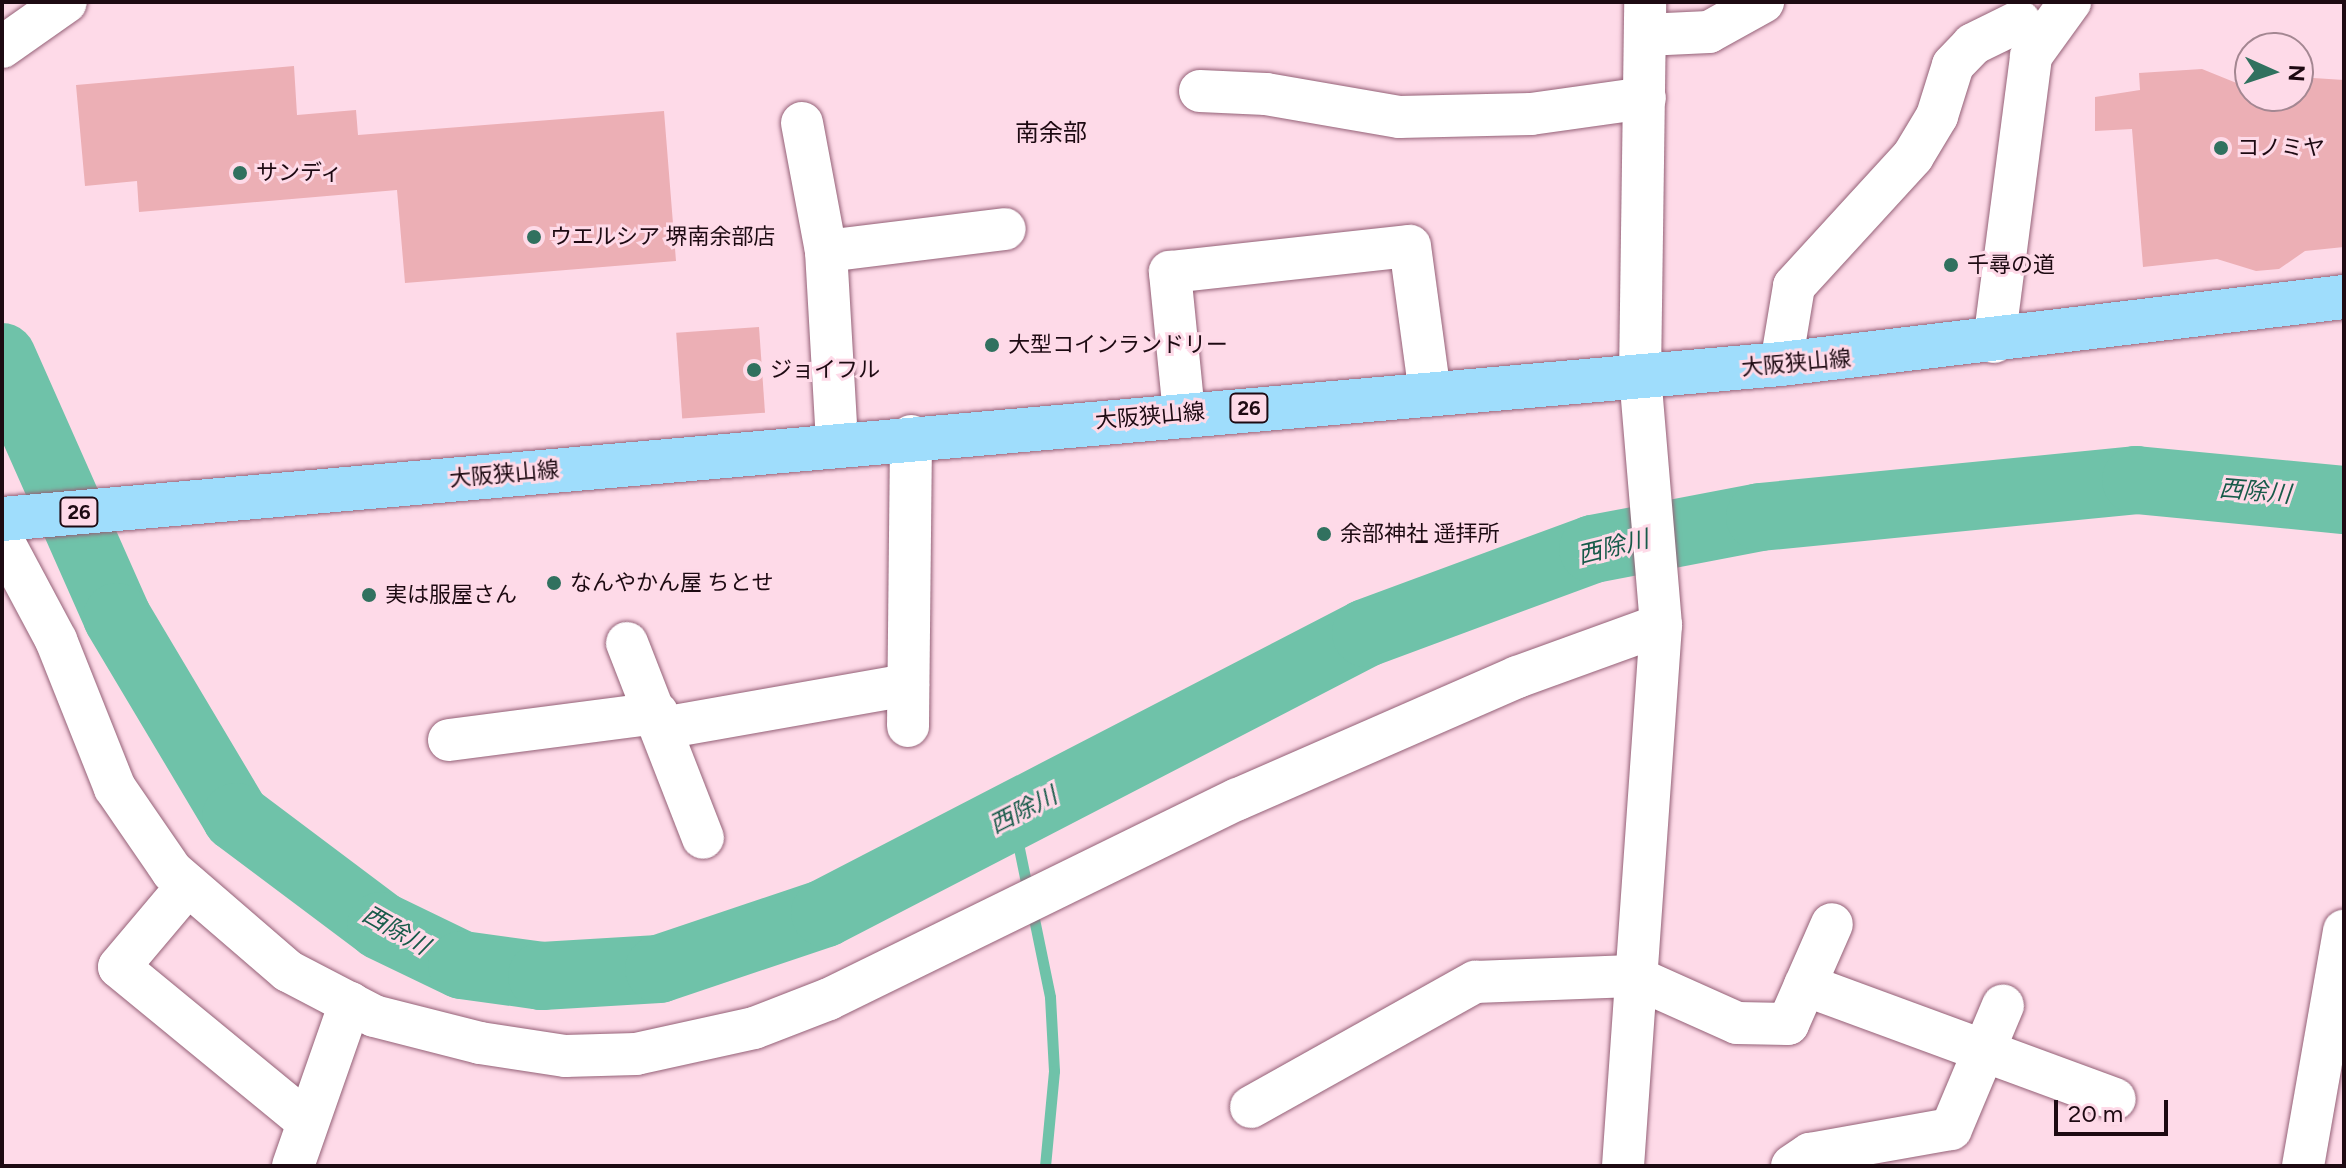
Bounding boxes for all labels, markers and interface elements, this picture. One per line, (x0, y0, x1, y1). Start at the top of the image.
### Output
north arrow (2234, 32, 2314, 112)
text: N (2283, 64, 2310, 82)
district label: 南余部 (1015, 119, 1087, 147)
place label: コノミヤ (2237, 135, 2325, 161)
marker: コノミヤ (2212, 139, 2230, 157)
place label: サンディ (256, 160, 344, 186)
marker: サンディ (231, 164, 249, 182)
place label: ウエルシア 堺南余部店 (550, 224, 775, 250)
marker: ウエルシア 堺南余部店 (525, 228, 543, 246)
place label: 千尋の道 (1967, 252, 2055, 278)
marker: 千尋の道 (1942, 256, 1960, 274)
place label: 大型コインランドリー (1008, 332, 1228, 358)
marker: 大型コインランドリー (983, 336, 1001, 354)
street label: 大阪狭山線 (1740, 345, 1852, 381)
place label: ジョイフル (770, 357, 880, 383)
marker: ジョイフル (745, 361, 763, 379)
road number: 26 (1229, 392, 1269, 424)
street label: 大阪狭山線 (1094, 398, 1206, 434)
street label: 大阪狭山線 (448, 456, 560, 492)
water label: 西除川 (2218, 474, 2292, 508)
road number: 26 (59, 496, 99, 528)
place label: 余部神社 遥拝所 (1340, 521, 1499, 547)
water label: 西除川 (1575, 524, 1651, 570)
marker: 余部神社 遥拝所 (1315, 525, 1333, 543)
place label: なんやかん屋 ちとせ (570, 570, 773, 596)
marker: なんやかん屋 ちとせ (545, 574, 563, 592)
place label: 実は服屋さん (385, 582, 517, 608)
marker: 実は服屋さん (360, 586, 378, 604)
water label: 西除川 (984, 781, 1062, 839)
water label: 西除川 (358, 900, 434, 960)
scale bar (2058, 1084, 2172, 1134)
text: 20 m (2068, 1099, 2123, 1128)

